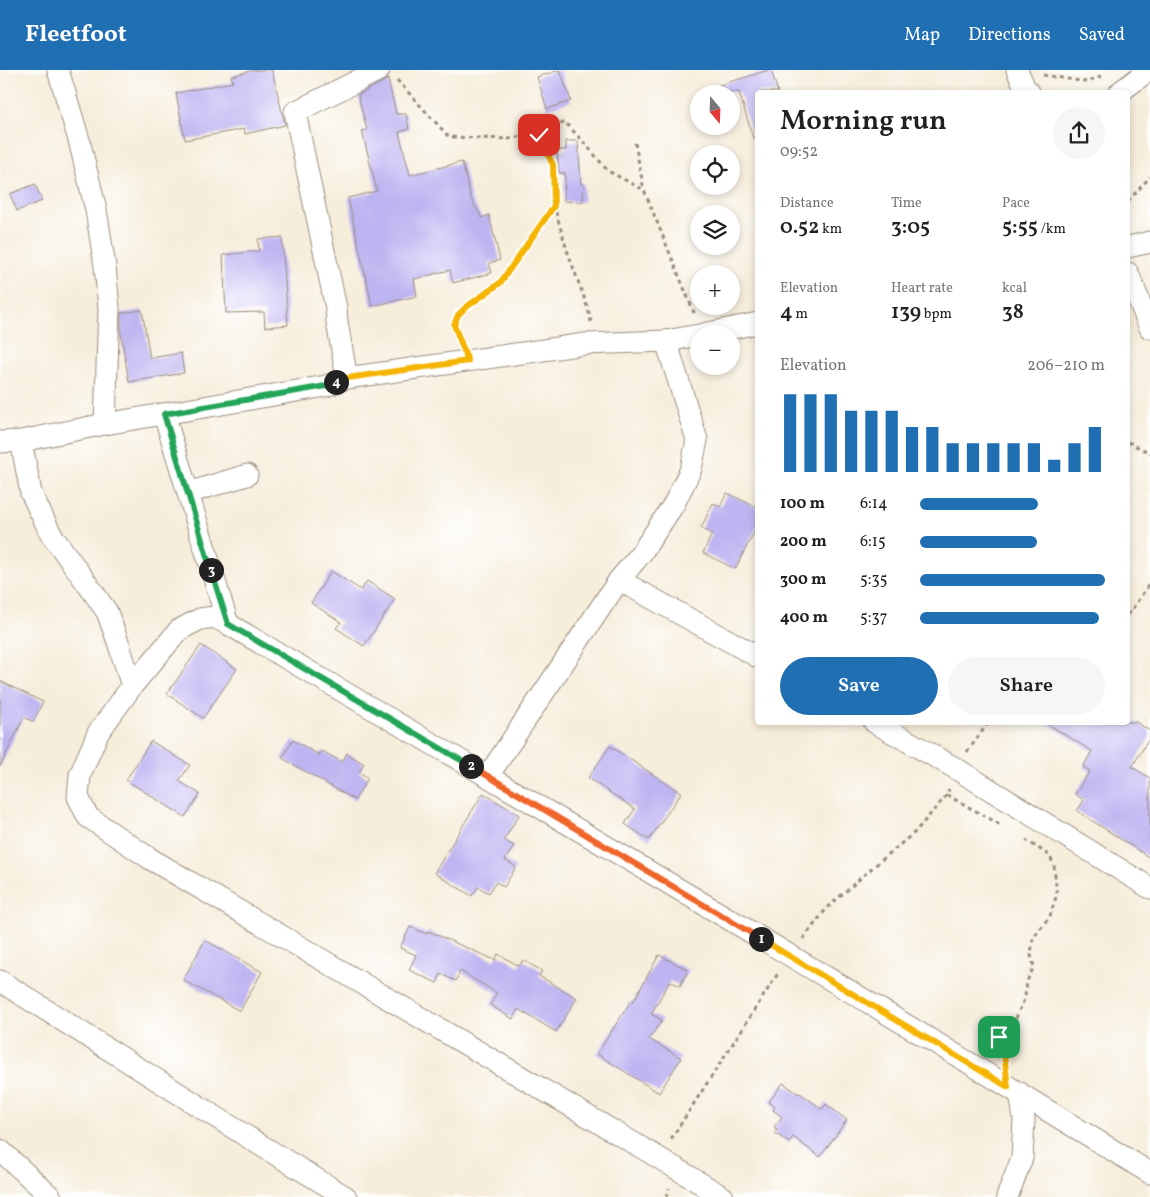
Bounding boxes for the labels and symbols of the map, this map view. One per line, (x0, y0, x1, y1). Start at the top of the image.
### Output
north arrow (690, 85, 740, 135)
pin (518, 114, 560, 156)
pin: 4 (324, 370, 348, 394)
pin: 3 (198, 558, 224, 582)
pin: 2 (458, 754, 484, 778)
pin: 1 (748, 926, 774, 952)
pin (978, 1016, 1020, 1058)

